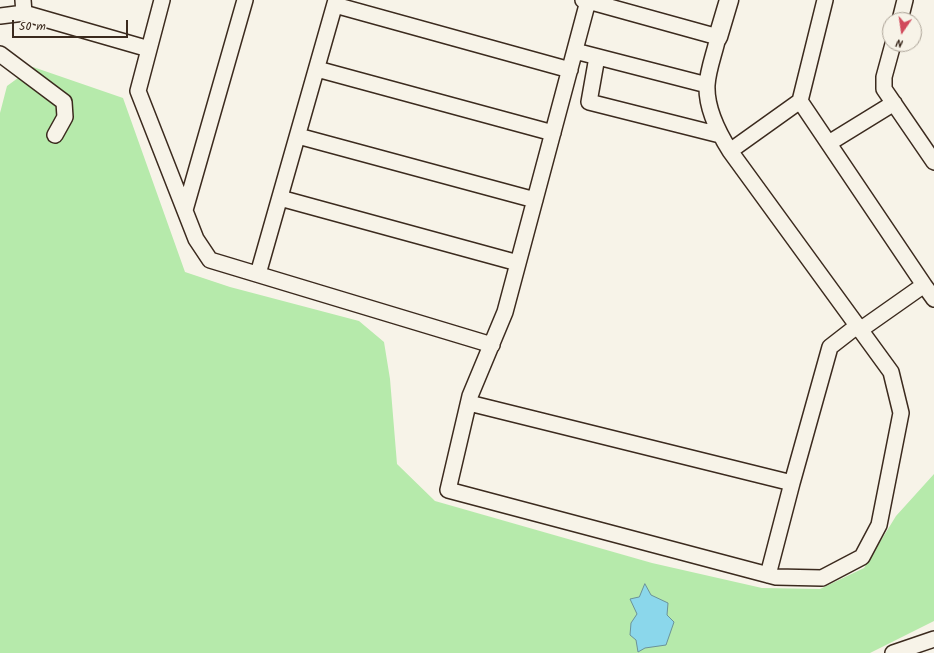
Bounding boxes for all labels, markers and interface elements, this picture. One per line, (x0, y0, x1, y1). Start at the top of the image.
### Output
scale bar (14, 12, 130, 38)
north arrow (882, 12, 922, 52)
text: 50 m (19, 17, 46, 36)
text: N (894, 33, 905, 52)

